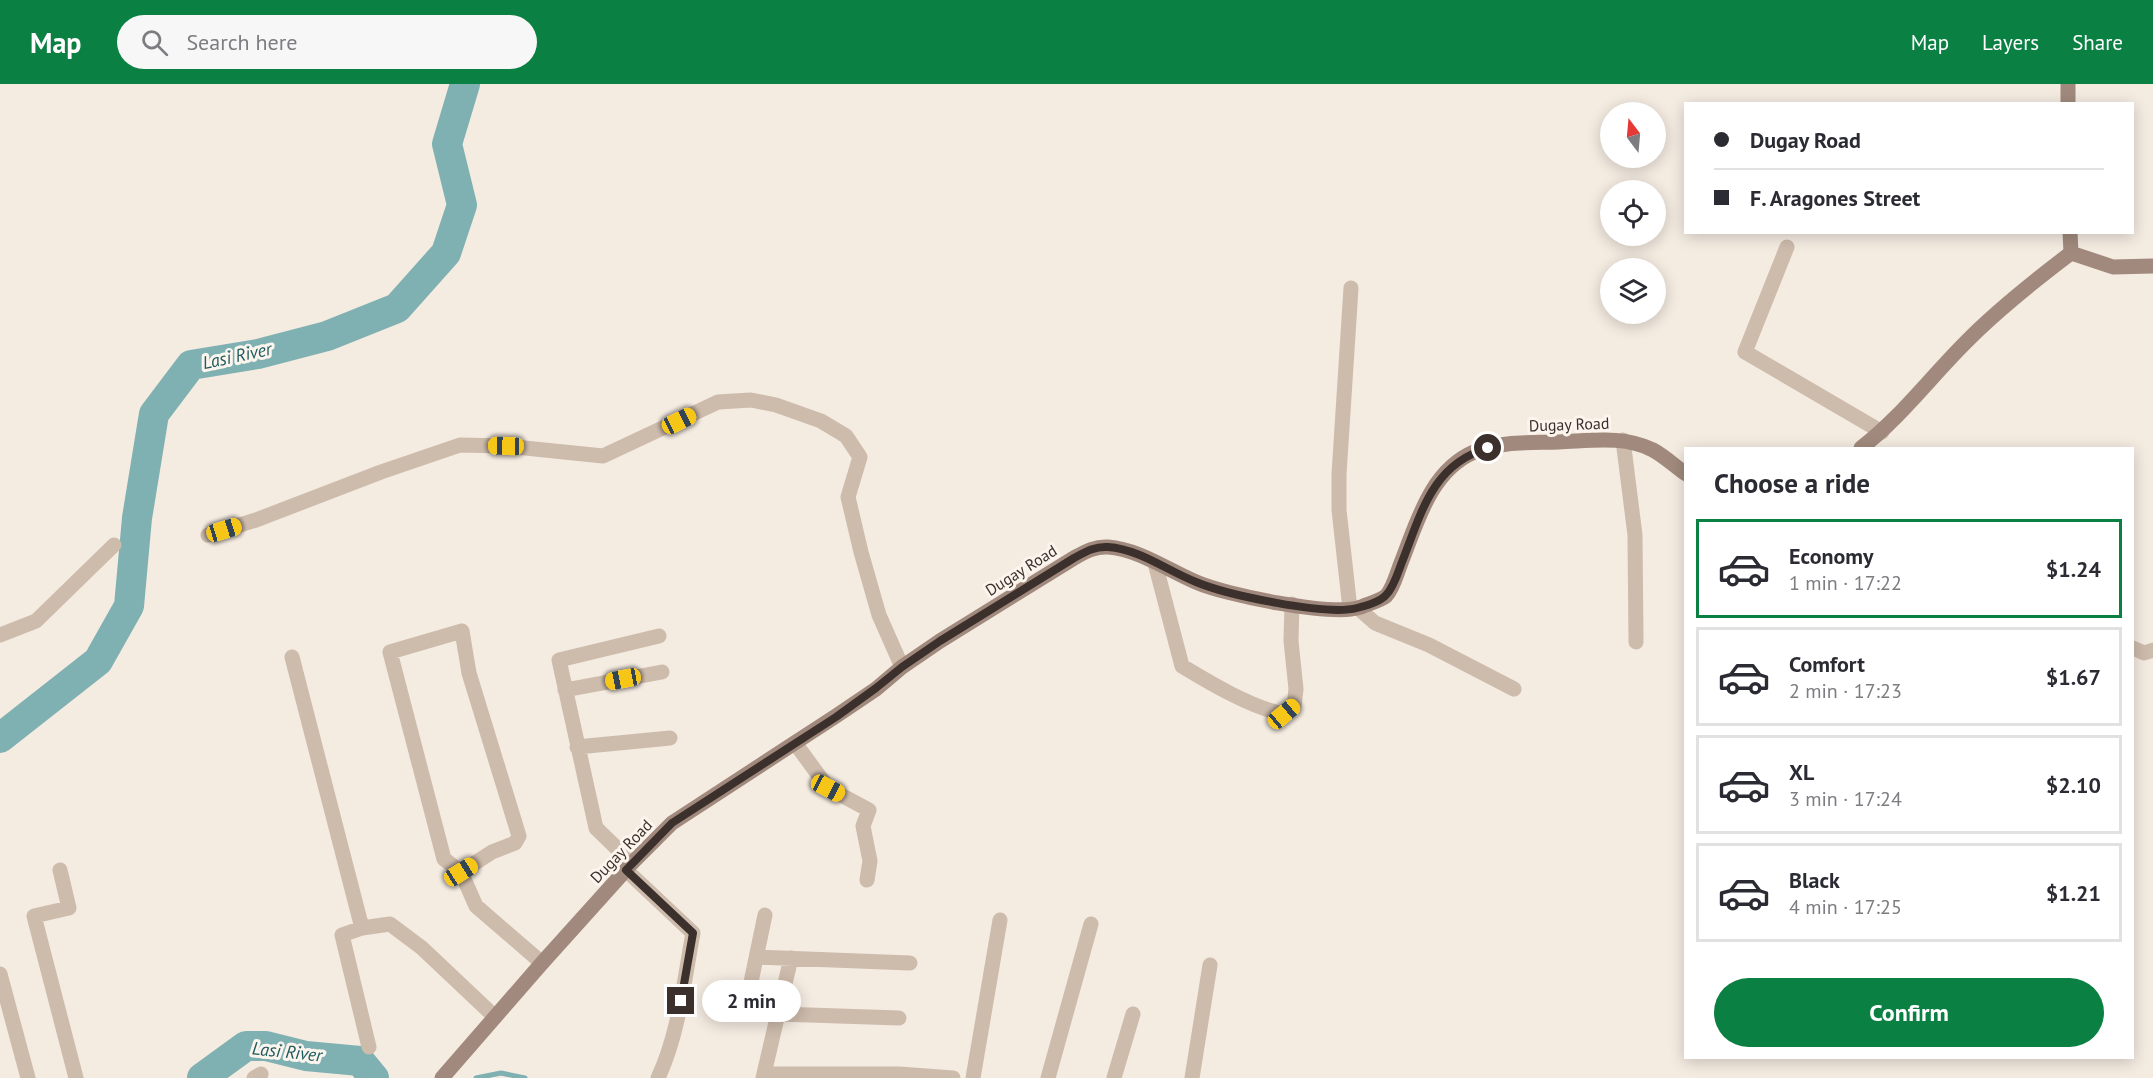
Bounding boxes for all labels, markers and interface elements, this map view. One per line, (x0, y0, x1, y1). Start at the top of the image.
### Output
search box (117, 15, 537, 69)
text: Map (30, 24, 81, 61)
icon: search (138, 26, 171, 59)
text: Search here (186, 28, 297, 56)
text: Map (1911, 29, 1949, 56)
text: Layers (1982, 29, 2039, 56)
text: Share (2072, 29, 2123, 56)
north arrow (1600, 102, 1666, 168)
map controls (1600, 102, 1666, 324)
text: Dugay Road (1750, 126, 1861, 154)
button: locate (1600, 180, 1666, 246)
text: F. Aragones Street (1750, 184, 1920, 212)
button: layers (1600, 258, 1666, 324)
water label: Lasi River (200, 337, 275, 374)
car (659, 405, 699, 437)
street label: Dugay Road (1528, 413, 1610, 435)
route start (1474, 434, 1501, 461)
car (488, 437, 524, 455)
text: Choose a ride (1714, 466, 1870, 500)
car (204, 516, 244, 544)
street label: Dugay Road (982, 540, 1060, 600)
icon: car (1717, 542, 1771, 596)
text: Economy (1789, 542, 1873, 570)
text: $1.24 (2046, 555, 2101, 583)
text: 1 min · 17:22 (1789, 570, 1902, 596)
icon: car (1717, 650, 1771, 704)
text: Comfort (1789, 650, 1865, 678)
text: $1.67 (2046, 663, 2101, 691)
car (604, 667, 642, 691)
text: 2 min · 17:23 (1789, 678, 1902, 704)
car (1264, 696, 1304, 732)
icon: car (1717, 758, 1771, 812)
text: XL (1789, 758, 1814, 786)
text: $2.10 (2046, 771, 2101, 799)
car (808, 772, 848, 804)
text: 3 min · 17:24 (1789, 786, 1902, 812)
street label: Dugay Road (586, 815, 656, 887)
car (441, 855, 481, 889)
icon: car (1717, 866, 1771, 920)
text: Black (1789, 866, 1840, 894)
text: $1.21 (2046, 879, 2101, 907)
text: 4 min · 17:25 (1789, 894, 1902, 920)
button: Confirm (1714, 978, 2104, 1047)
callout: 2 min (702, 980, 801, 1022)
route end (667, 987, 694, 1014)
text: 2 min (727, 988, 776, 1014)
water label: Lasi River (251, 1036, 324, 1067)

